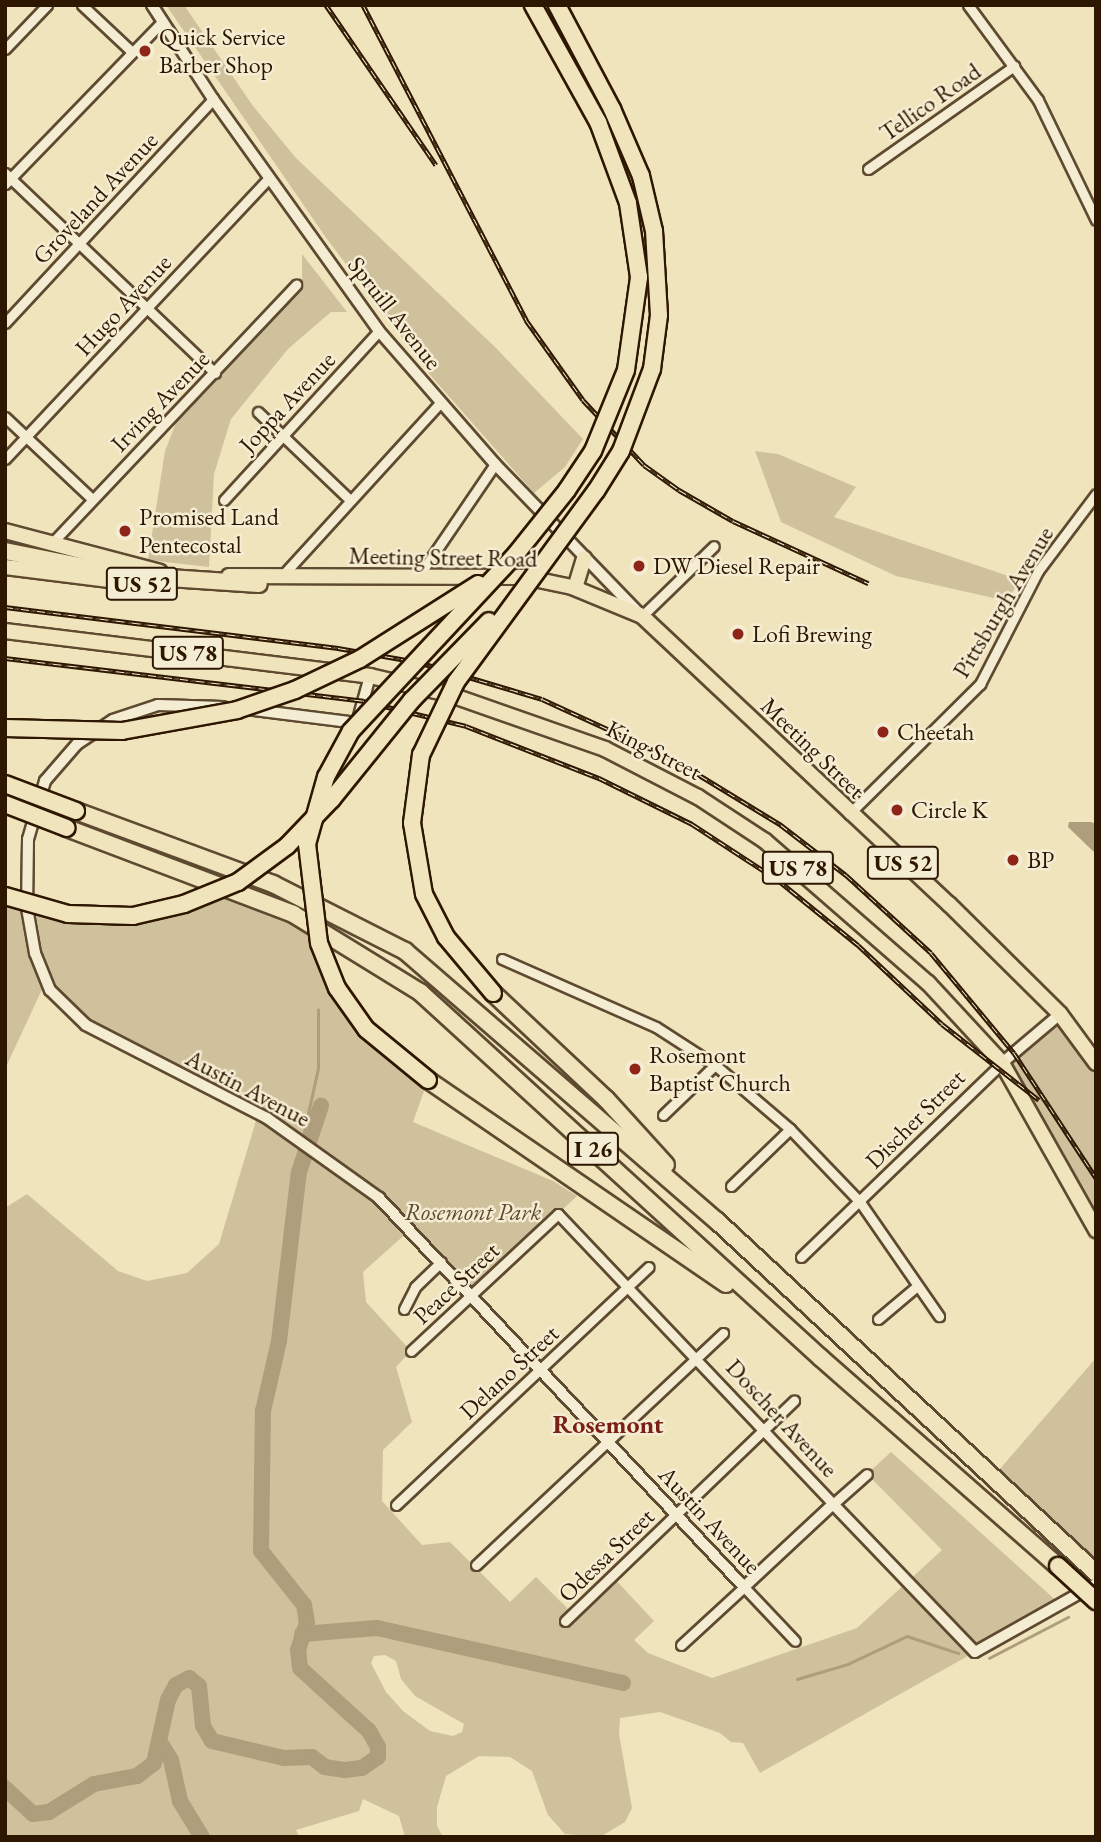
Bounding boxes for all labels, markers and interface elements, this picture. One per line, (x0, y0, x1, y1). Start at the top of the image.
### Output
place label: Quick Service Barber Shop (159, 23, 285, 79)
marker: Quick Service Barber Shop (137, 43, 153, 59)
street label: Tellico Road (874, 57, 986, 147)
street label: Groveland Avenue (26, 126, 164, 270)
street label: Hugo Avenue (69, 248, 177, 362)
street label: Spruill Avenue (342, 251, 448, 375)
street label: Irving Avenue (105, 344, 215, 458)
street label: Joppa Avenue (233, 345, 341, 459)
place label: Promised Land Pentecostal (139, 503, 279, 559)
street label: Pittsburgh Avenue (947, 521, 1059, 683)
marker: Promised Land Pentecostal (117, 523, 133, 539)
street label: Meeting Street Road (348, 541, 538, 573)
place label: DW Diesel Repair (653, 552, 820, 580)
marker: DW Diesel Repair (631, 558, 647, 574)
road number: US 52 (105, 564, 179, 604)
place label: Lofi Brewing (752, 620, 872, 648)
marker: Lofi Brewing (730, 626, 746, 642)
road number: US 78 (151, 634, 225, 673)
street label: Meeting Street (755, 691, 871, 805)
street label: King Street (602, 714, 706, 786)
place label: Cheetah (897, 718, 974, 746)
marker: Cheetah (875, 724, 891, 740)
place label: Circle K (911, 796, 988, 824)
marker: Circle K (889, 802, 905, 818)
road number: US 52 (866, 844, 940, 883)
place label: BP (1027, 846, 1054, 874)
road number: US 78 (761, 848, 835, 888)
marker: BP (1005, 852, 1021, 868)
place label: Rosemont Baptist Church (649, 1041, 791, 1097)
street label: Austin Avenue (181, 1043, 315, 1133)
marker: Rosemont Baptist Church (627, 1061, 643, 1077)
street label: Discher Street (859, 1063, 971, 1175)
road number: I 26 (567, 1130, 619, 1168)
park label: Rosemont Park (405, 1198, 541, 1226)
street label: Peace Street (407, 1236, 505, 1330)
street label: Delano Street (454, 1319, 564, 1425)
street label: Doscher Avenue (720, 1353, 844, 1483)
district label: Rosemont (552, 1409, 664, 1441)
street label: Austin Avenue (653, 1460, 767, 1580)
street label: Odessa Street (552, 1502, 660, 1608)

